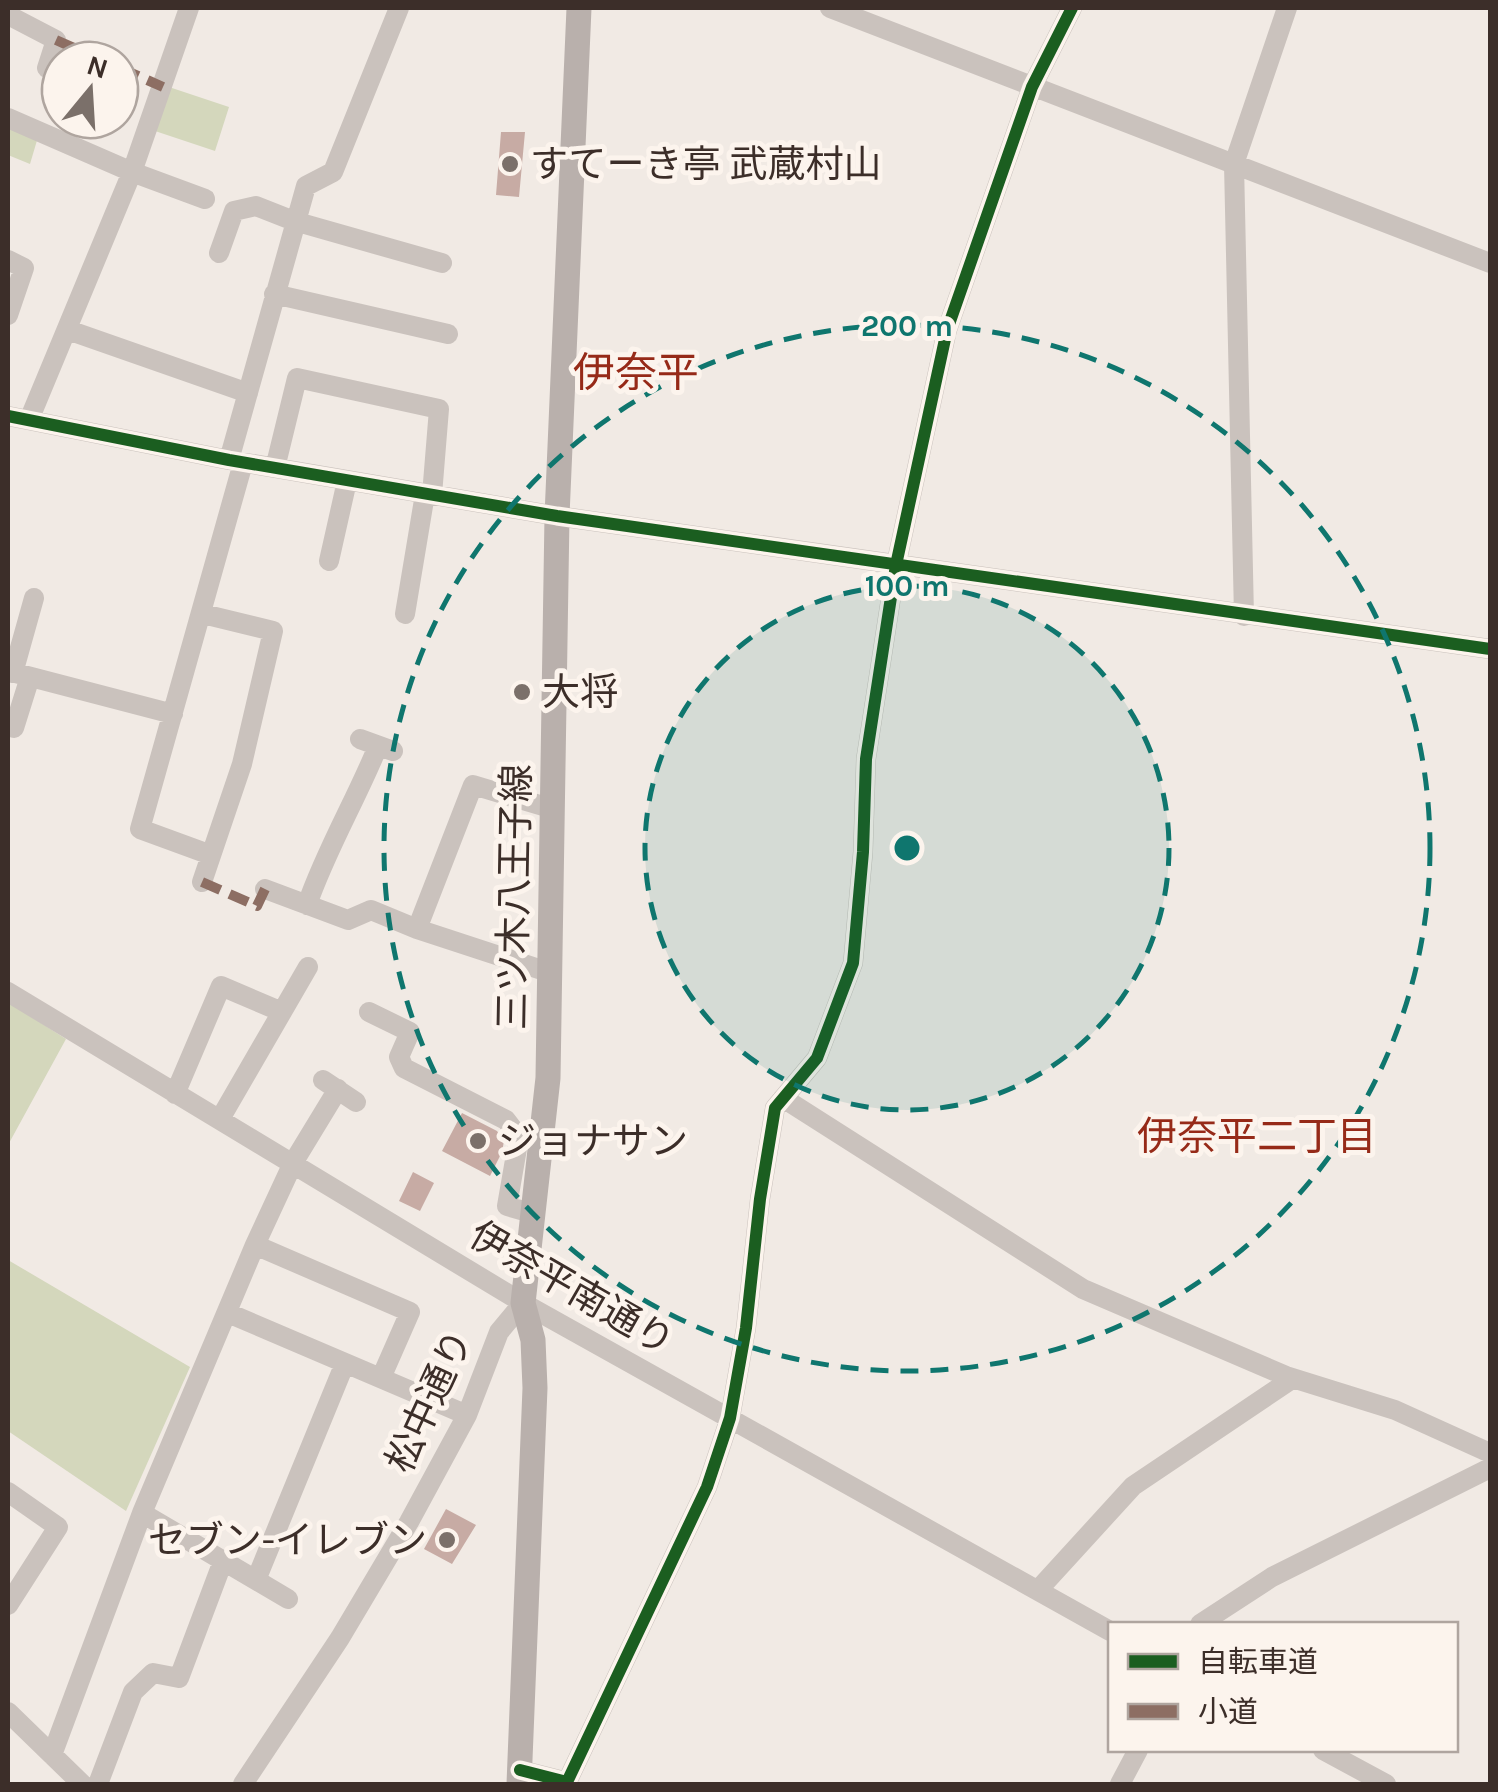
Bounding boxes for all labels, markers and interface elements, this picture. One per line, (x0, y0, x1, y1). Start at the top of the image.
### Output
north arrow (40, 40, 140, 140)
text: N (83, 48, 112, 85)
place label: すてーき亭 武蔵村山 (530, 142, 881, 187)
marker: すてーき亭 武蔵村山 (499, 153, 521, 175)
text: 200 m (861, 308, 953, 344)
district label: 伊奈平 (573, 348, 699, 398)
text: 100 m (865, 568, 949, 604)
place label: 大将 (542, 670, 618, 715)
marker: 大将 (511, 681, 533, 703)
street label: 三ツ木八王子線 (490, 764, 539, 1030)
centre of rings (889, 830, 925, 866)
district label: 伊奈平二丁目 (1137, 1113, 1377, 1160)
place label: ジョナサン (498, 1119, 688, 1164)
marker: ジョナサン (467, 1130, 489, 1152)
street label: 伊奈平南通り (462, 1212, 682, 1365)
street label: 松中通り (377, 1323, 482, 1480)
place label: セブン-イレブン (148, 1518, 427, 1563)
marker: セブン-イレブン (436, 1529, 458, 1551)
legend (1108, 1622, 1458, 1752)
text: 自転車道 (1198, 1644, 1318, 1680)
text: 小道 (1198, 1694, 1258, 1730)

